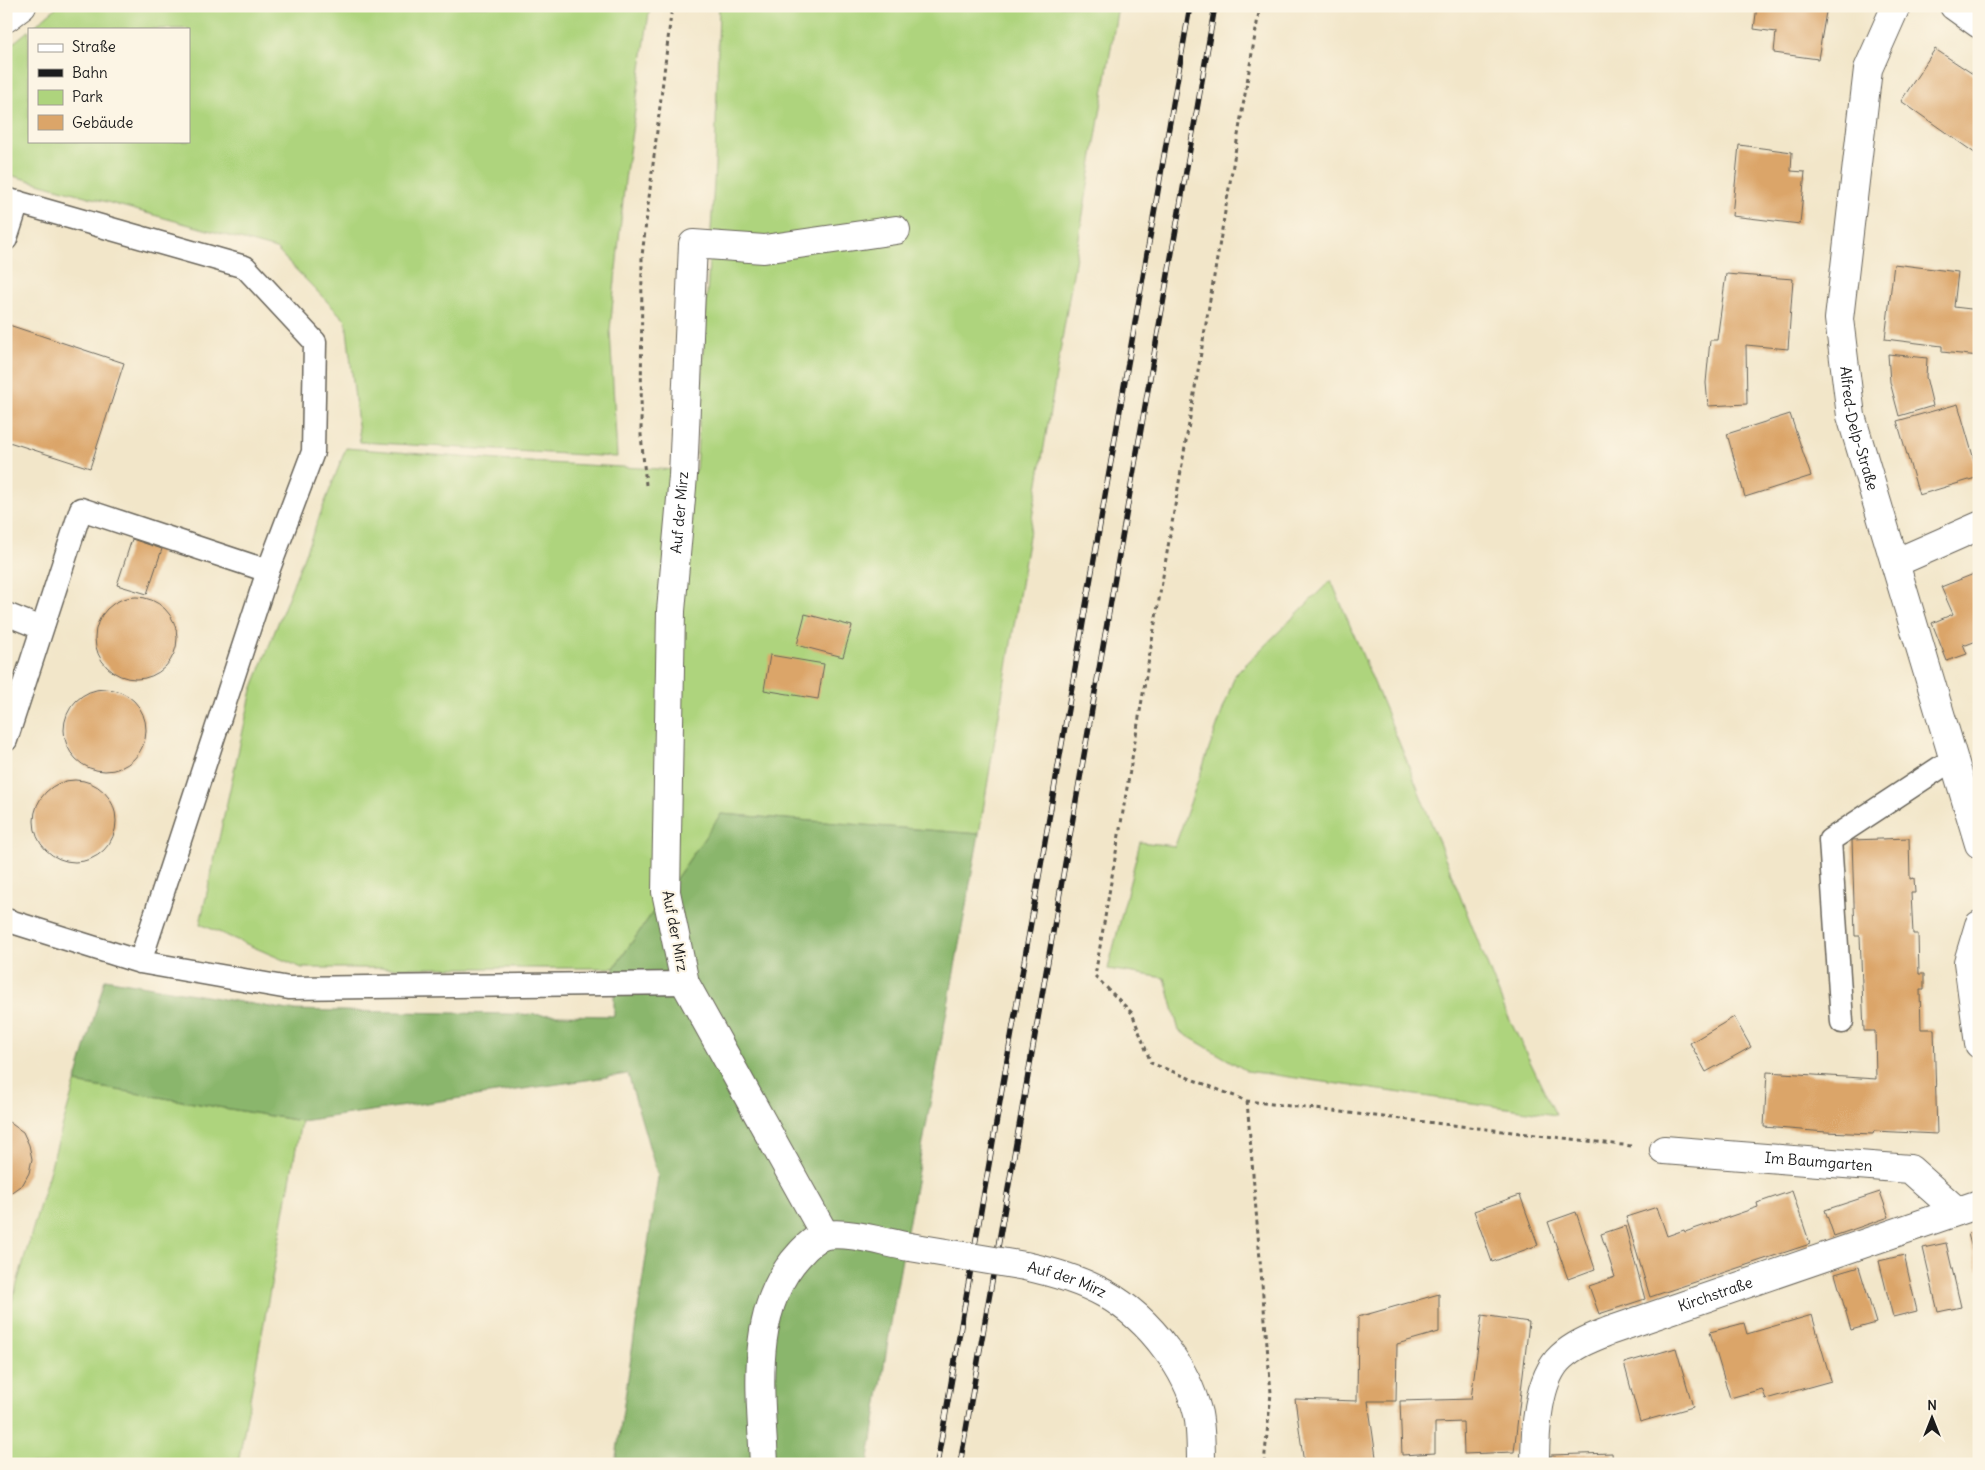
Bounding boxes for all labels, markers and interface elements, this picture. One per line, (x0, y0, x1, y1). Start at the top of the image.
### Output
legend (28, 28, 190, 142)
text: Straße (72, 37, 116, 56)
text: Bahn (72, 63, 108, 82)
text: Park (72, 87, 103, 106)
text: Gebäude (72, 113, 133, 132)
street label: Alfred-Delp-Straße (1836, 365, 1883, 493)
street label: Auf der Mirz (666, 471, 692, 554)
street label: Auf der Mirz (658, 889, 693, 973)
street label: Im Baumgarten (1764, 1148, 1874, 1175)
street label: Auf der Mirz (1026, 1257, 1110, 1302)
street label: Kirchstraße (1675, 1272, 1755, 1316)
north arrow (1908, 1392, 1958, 1442)
text: N (1927, 1396, 1937, 1414)

